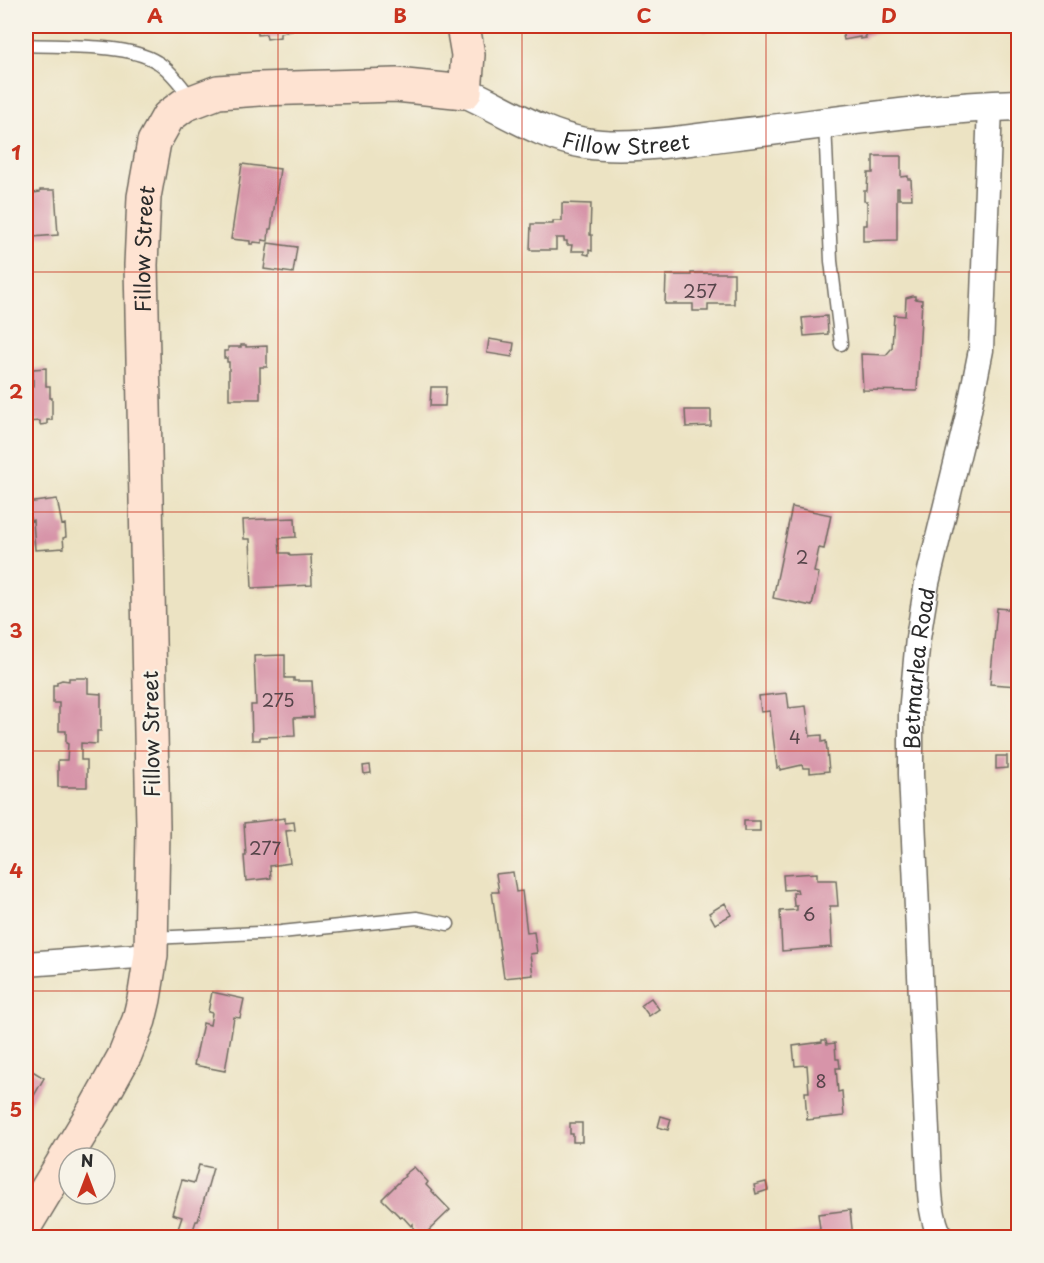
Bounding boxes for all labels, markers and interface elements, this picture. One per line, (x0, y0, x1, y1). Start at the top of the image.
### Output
text: A (147, 0, 163, 30)
text: B (393, 0, 407, 30)
text: C (636, 0, 652, 30)
text: D (881, 0, 897, 30)
street label: Fillow Street (559, 122, 691, 162)
text: 1 (11, 137, 21, 167)
street label: Fillow Street (125, 183, 162, 313)
house number: 257 (683, 277, 717, 304)
text: 2 (9, 376, 23, 406)
house number: 2 (796, 543, 808, 570)
street label: Betmarlea Road (895, 585, 942, 749)
text: 3 (9, 615, 23, 645)
street label: Fillow Street (133, 670, 167, 798)
house number: 275 (261, 686, 295, 713)
house number: 4 (789, 723, 801, 750)
house number: 277 (249, 834, 281, 861)
text: 4 (9, 855, 23, 885)
house number: 6 (803, 900, 815, 927)
house number: 8 (815, 1067, 827, 1094)
text: 5 (10, 1094, 22, 1124)
north arrow (57, 1146, 117, 1206)
text: N (81, 1148, 93, 1172)

